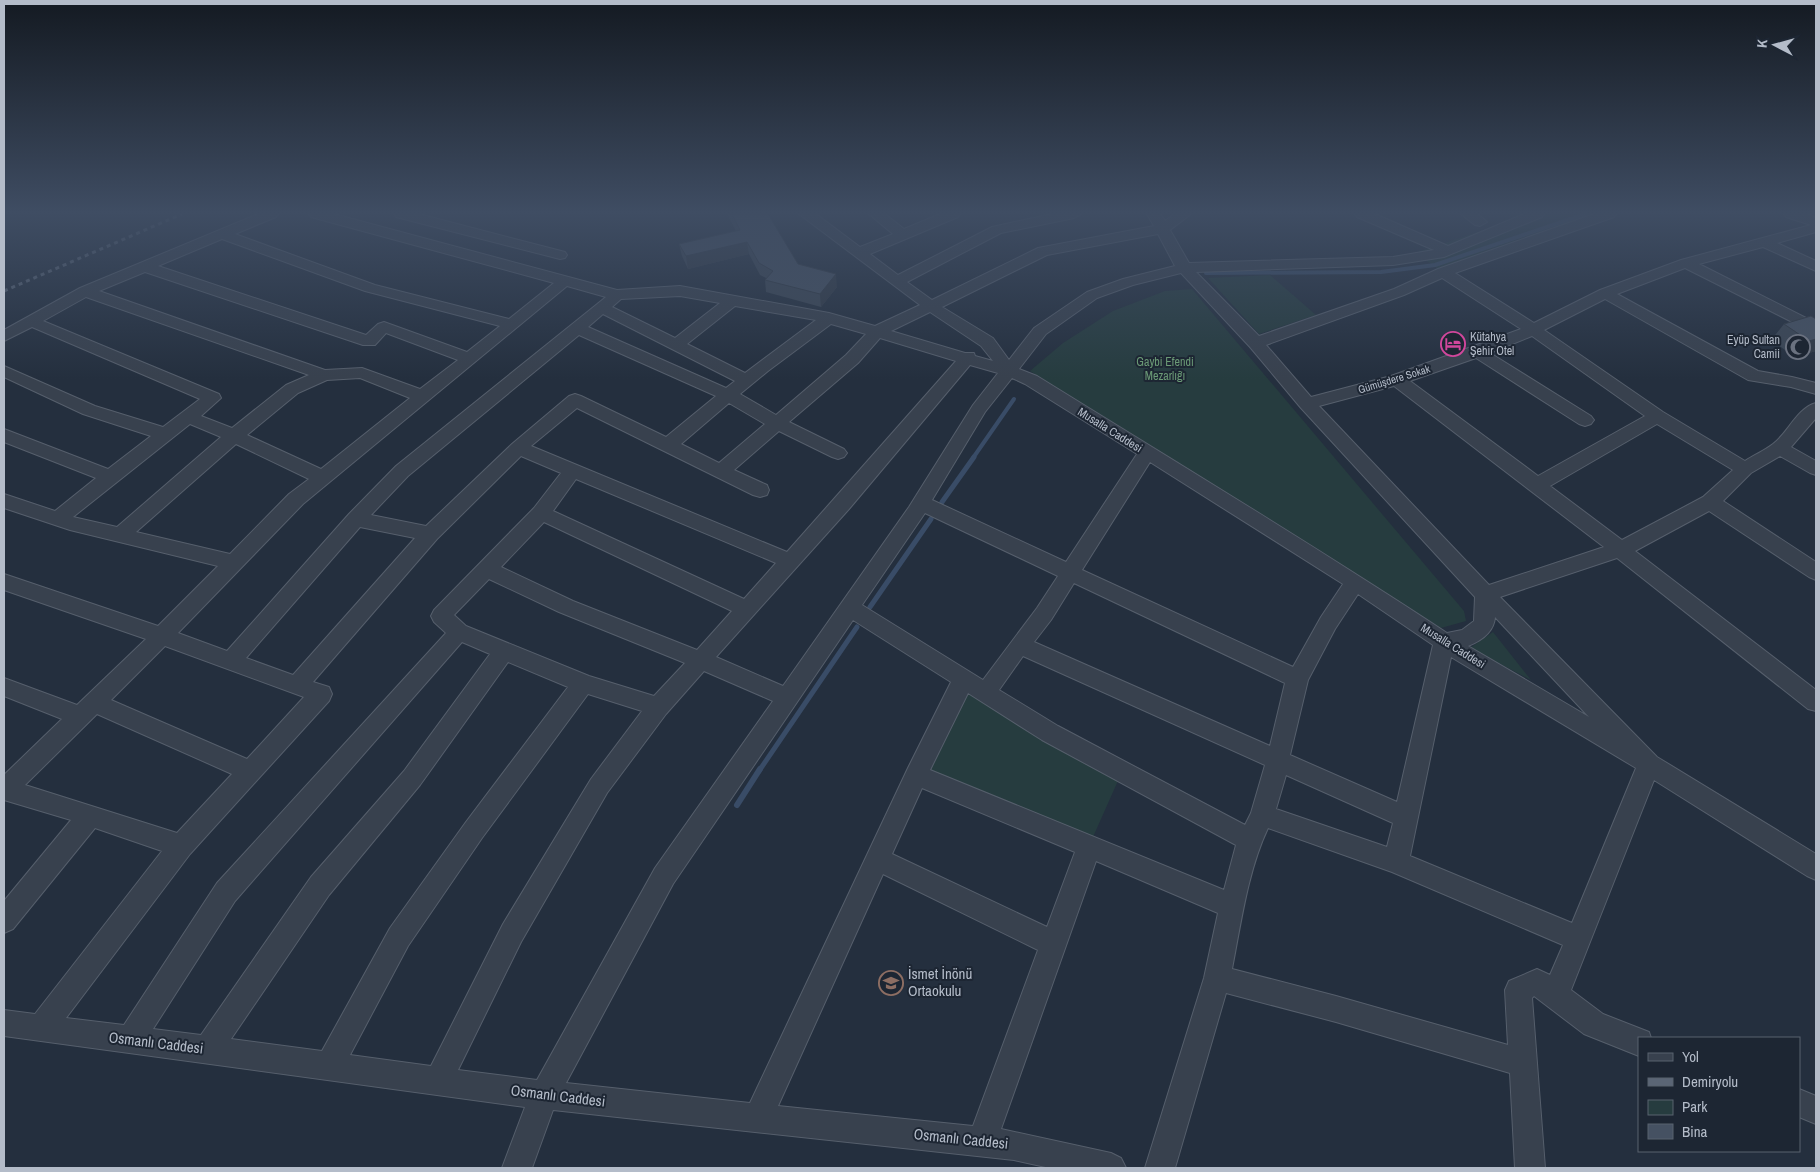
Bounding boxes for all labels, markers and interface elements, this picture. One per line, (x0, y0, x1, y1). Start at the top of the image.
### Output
north arrow (1750, 20, 1800, 70)
text: K (1753, 38, 1772, 49)
place label: Kütahya Şehir Otel (1470, 329, 1514, 359)
hotel icon: Kütahya Şehir Otel (1440, 331, 1466, 357)
place label: Eyüp Sultan Camii (1727, 332, 1780, 362)
mosque icon: Eyüp Sultan Camii (1785, 334, 1811, 360)
park label: Gaybi Efendi Mezarlığı (1136, 354, 1194, 384)
street label: Gümüşdere Sokak (1356, 361, 1432, 397)
street label: Musalla Caddesi (1075, 404, 1145, 456)
street label: Musalla Caddesi (1418, 620, 1488, 672)
place label: İsmet İnönü Ortaokulu (908, 963, 972, 1001)
school or university icon: İsmet İnönü Ortaokulu (878, 970, 904, 996)
street label: Osmanlı Caddesi (108, 1026, 205, 1059)
legend (1638, 1037, 1800, 1152)
text: Yol (1682, 1046, 1699, 1067)
text: Demiryolu (1682, 1071, 1738, 1092)
street label: Osmanlı Caddesi (510, 1079, 607, 1112)
text: Park (1682, 1096, 1708, 1117)
text: Bina (1682, 1121, 1707, 1142)
street label: Osmanlı Caddesi (913, 1123, 1009, 1154)

